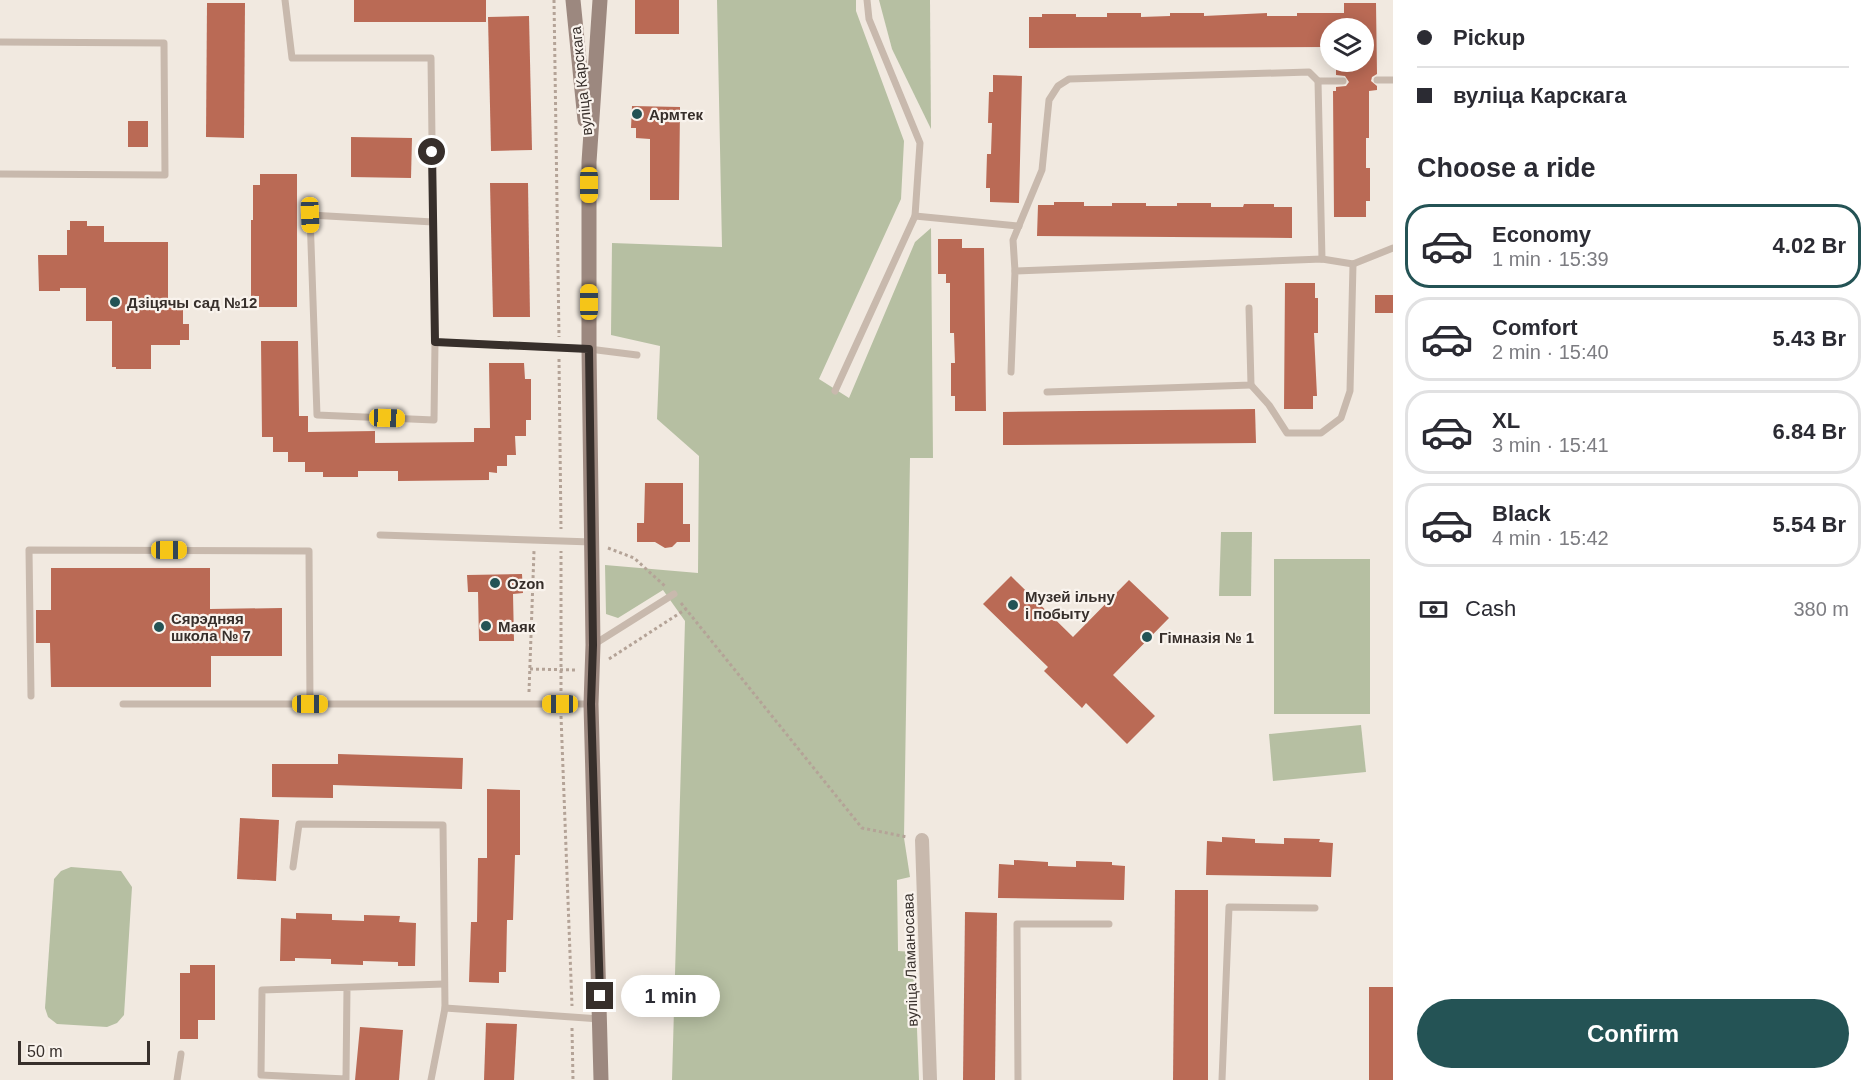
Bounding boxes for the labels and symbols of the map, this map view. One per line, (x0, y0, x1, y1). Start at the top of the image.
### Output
street label: вуліца Карскага (567, 25, 595, 136)
place label: Армтек (649, 106, 704, 123)
marker: Армтек (630, 107, 644, 121)
route start (418, 138, 445, 165)
car (580, 167, 598, 203)
car (300, 197, 320, 233)
car (580, 284, 598, 320)
place label: Дзіцячы сад №12 (127, 294, 257, 311)
marker: Дзіцячы сад №12 (108, 295, 122, 309)
car (369, 408, 405, 428)
car (151, 541, 187, 559)
place label: Ozon (507, 575, 545, 592)
marker: Ozon (488, 576, 502, 590)
place label: Музей ільну і побыту (1025, 588, 1116, 622)
marker: Музей ільну і побыту (1006, 598, 1020, 612)
place label: Сярэдняя школа № 7 (171, 610, 251, 644)
place label: Маяк (498, 618, 536, 635)
marker: Маяк (479, 619, 493, 633)
marker: Сярэдняя школа № 7 (152, 620, 166, 634)
place label: Гімназія № 1 (1159, 629, 1254, 646)
marker: Гімназія № 1 (1140, 630, 1154, 644)
car (292, 695, 328, 713)
car (542, 695, 578, 713)
street label: вуліца Ламаносава (899, 892, 921, 1027)
callout: 1 min (621, 975, 720, 1017)
route end (586, 982, 613, 1009)
scale bar (18, 1038, 150, 1066)

